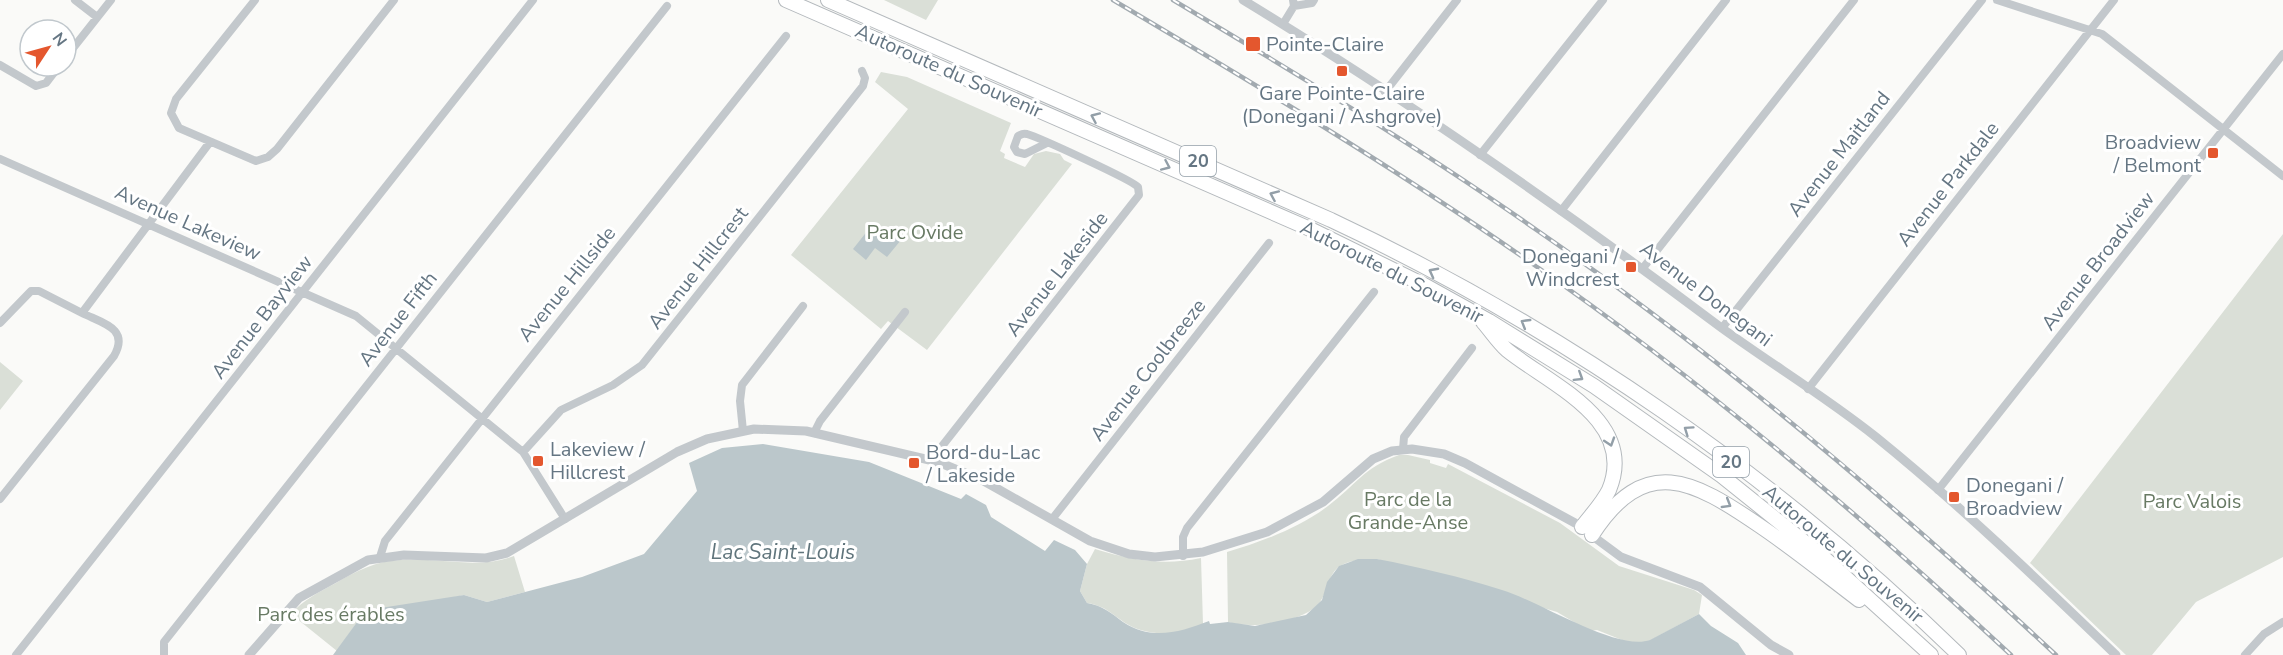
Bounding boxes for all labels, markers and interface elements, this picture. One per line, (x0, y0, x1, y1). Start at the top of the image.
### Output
street label: Autoroute du Souvenir (851, 17, 1047, 125)
north arrow (18, 18, 78, 78)
text: N (47, 28, 72, 51)
place label: Pointe-Claire (1266, 31, 1384, 58)
marker: Pointe-Claire (1244, 35, 1262, 53)
marker: Gare Pointe-Claire (Donegani / Ashgrove) (1335, 64, 1349, 78)
place label: Gare Pointe-Claire (Donegani / Ashgrove) (1242, 80, 1442, 130)
street label: Avenue Maitland (1782, 86, 1896, 222)
one-way arrow (1091, 112, 1102, 124)
street label: Avenue Parkdale (1891, 116, 2005, 252)
place label: Broadview / Belmont (2105, 129, 2202, 179)
road number: 20 (1180, 146, 1216, 176)
marker: Broadview / Belmont (2206, 146, 2220, 160)
one-way arrow (1160, 159, 1171, 171)
street label: Avenue Lakeview (111, 179, 265, 267)
street label: Avenue Broadview (2035, 186, 2161, 336)
one-way arrow (1269, 190, 1280, 202)
street label: Avenue Hillcrest (642, 200, 755, 335)
street label: Avenue Lakeside (1000, 206, 1114, 342)
street label: Autoroute du Souvenir (1296, 214, 1488, 330)
park label: Parc Ovide (867, 219, 963, 246)
street label: Avenue Hillside (512, 221, 622, 347)
street label: Avenue Donegani (1634, 235, 1778, 353)
place label: Donegani / Windcrest (1522, 243, 1620, 293)
street label: Avenue Bayview (205, 249, 319, 384)
marker: Donegani / Windcrest (1624, 260, 1638, 274)
street label: Avenue Fifth (352, 266, 444, 372)
one-way arrow (1429, 268, 1439, 279)
street label: Avenue Coolbreeze (1084, 293, 1212, 447)
one-way arrow (1521, 319, 1531, 331)
one-way arrow (1573, 369, 1584, 380)
one-way arrow (1684, 426, 1695, 437)
place label: Lakeview / Hillcrest (550, 436, 646, 486)
one-way arrow (1602, 436, 1615, 447)
place label: Bord-du-Lac / Lakeside (925, 439, 1040, 489)
road number: 20 (1713, 447, 1749, 477)
marker: Lakeview / Hillcrest (531, 454, 545, 468)
marker: Bord-du-Lac / Lakeside (907, 456, 921, 470)
place label: Donegani / Broadview (1966, 472, 2064, 522)
street label: Autoroute du Souvenir (1757, 479, 1929, 629)
park label: Parc de la Grande-Anse (1348, 486, 1468, 536)
park label: Parc Valois (2143, 488, 2241, 515)
marker: Donegani / Broadview (1947, 490, 1961, 504)
one-way arrow (1721, 497, 1731, 509)
water label: Lac Saint-Louis (711, 538, 855, 566)
park label: Parc des érables (257, 601, 405, 628)

